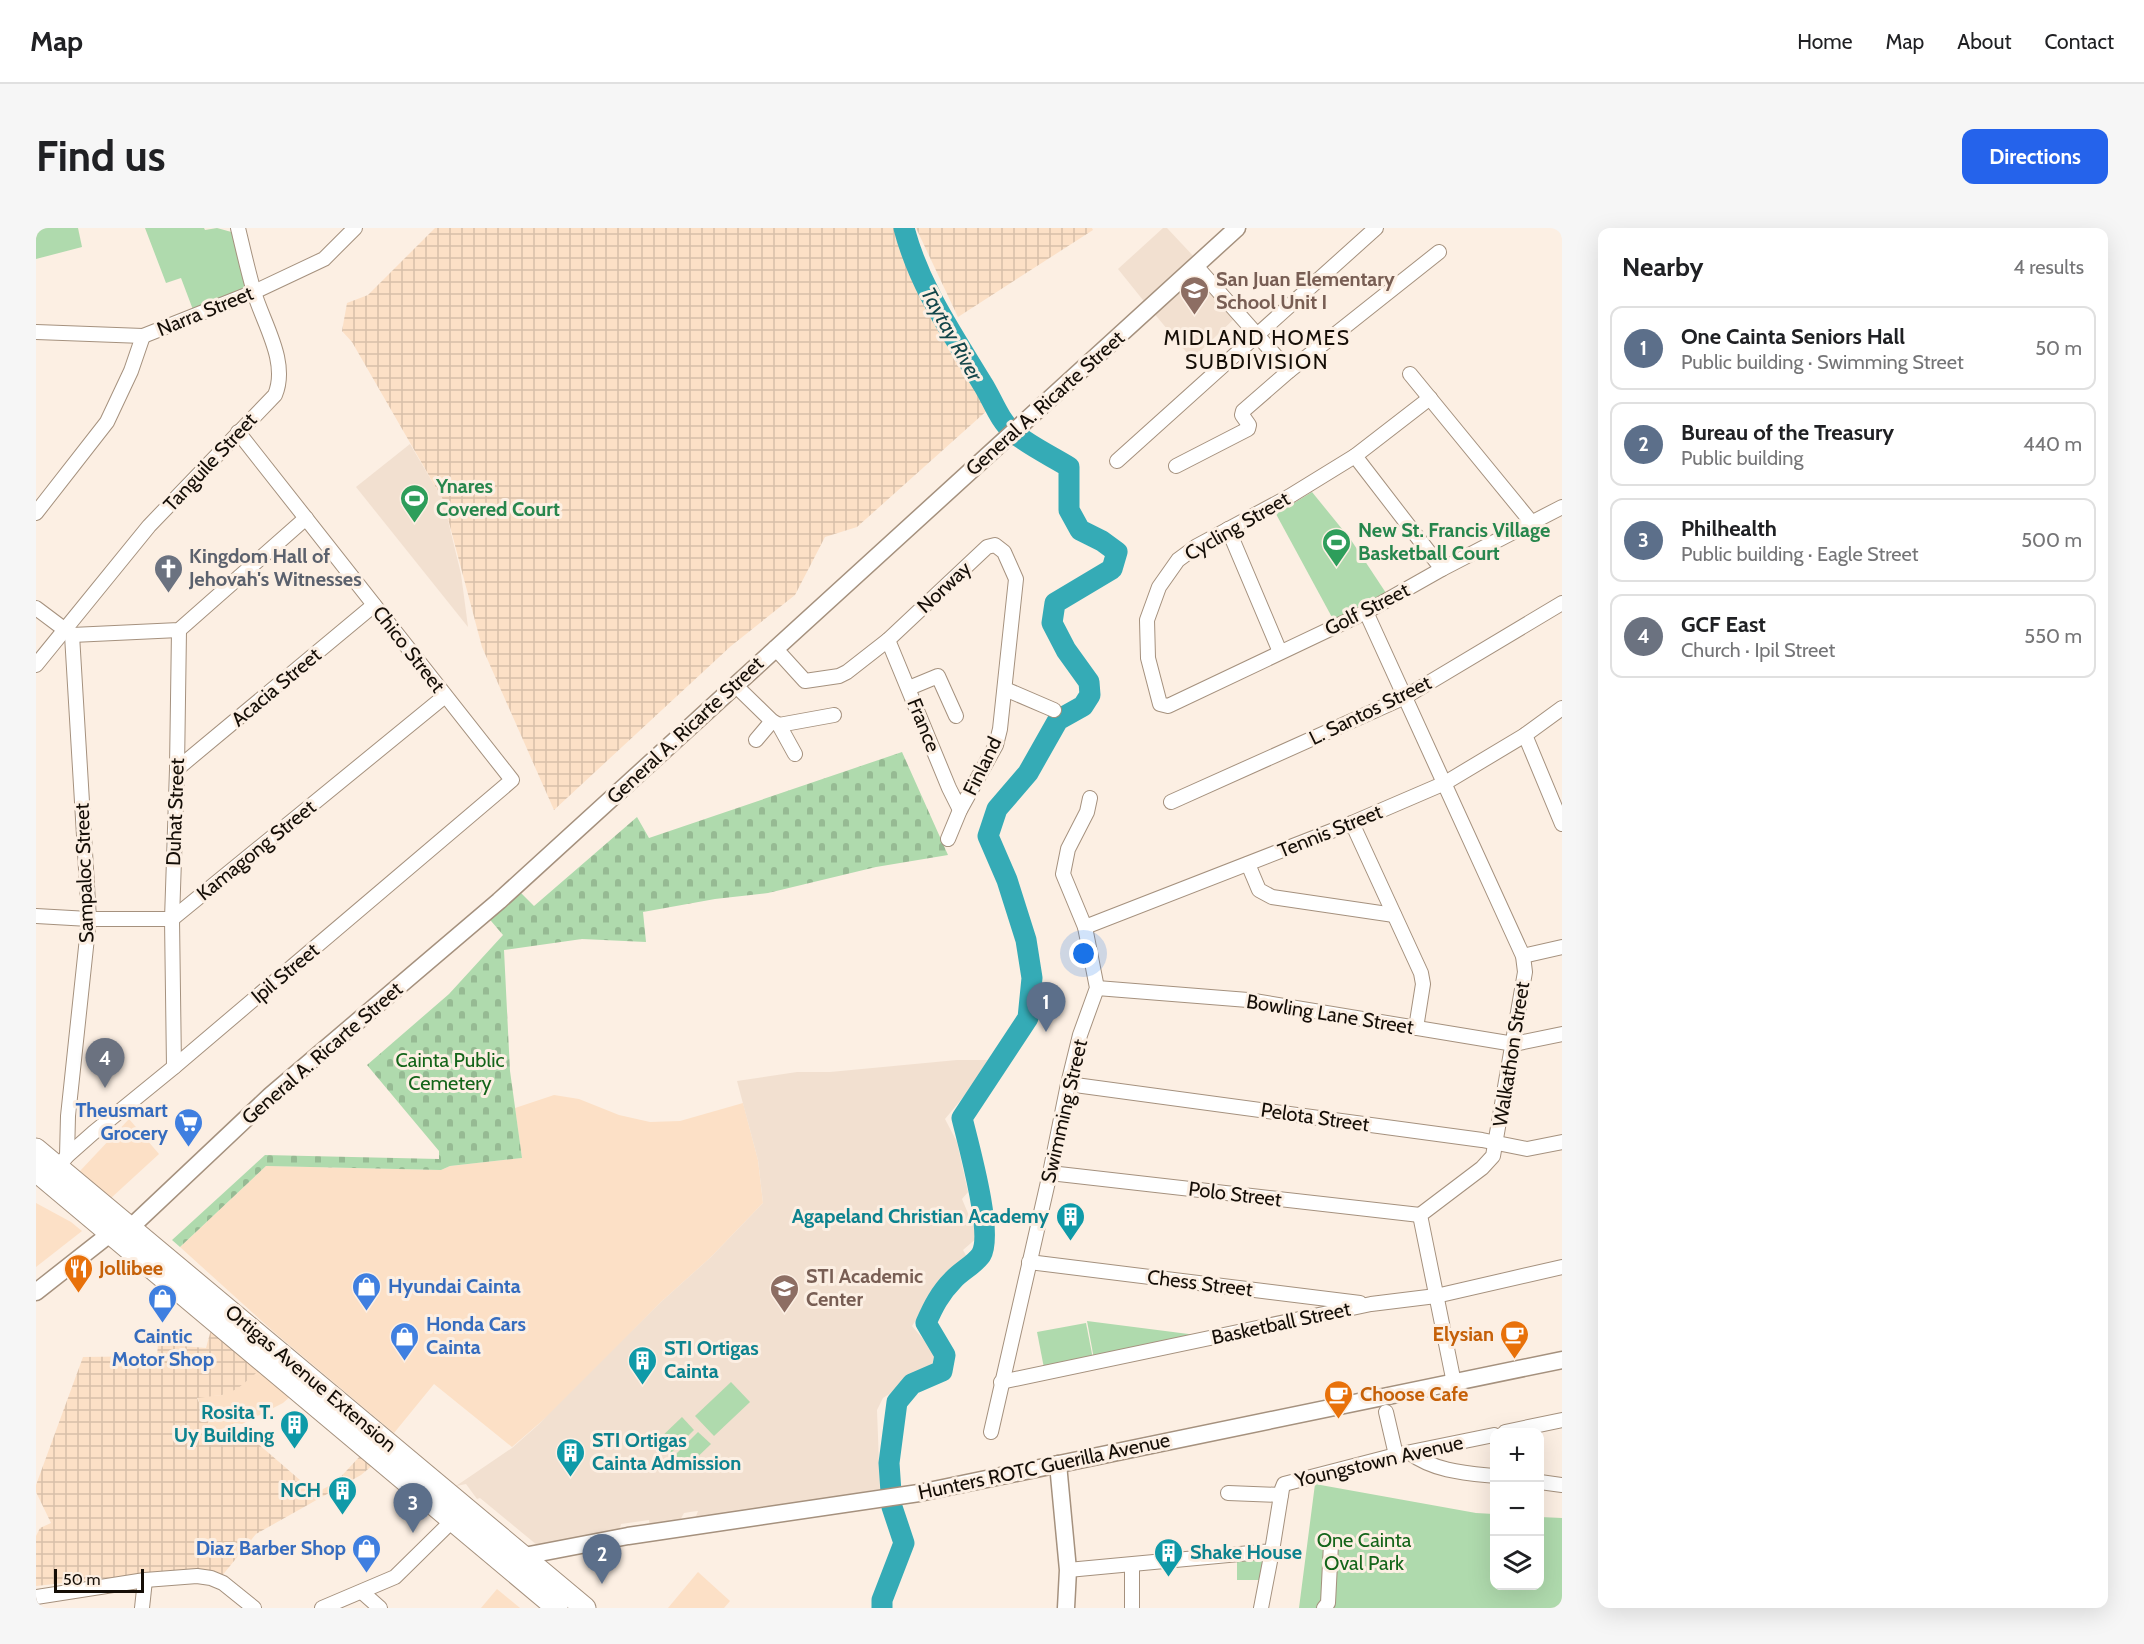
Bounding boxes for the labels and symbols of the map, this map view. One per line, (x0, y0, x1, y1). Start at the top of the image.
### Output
place label: San Juan Elementary School Unit I (1216, 267, 1395, 314)
school or university icon: San Juan Elementary School Unit I (1179, 274, 1211, 316)
street label: Narra Street (153, 281, 257, 341)
water label: Taytay River (916, 283, 989, 386)
street label: General A. Ricarte Street (961, 325, 1129, 480)
district label: MIDLAND HOMES SUBDIVISION (1163, 325, 1351, 374)
street label: Tanguile Street (158, 408, 262, 516)
place label: Ynares Covered Court (435, 474, 560, 521)
sports icon: Ynares Covered Court (399, 482, 431, 524)
street label: Cycling Street (1180, 486, 1294, 566)
place label: New St. Francis Village Basketball Court (1358, 518, 1550, 565)
sports icon: New St. Francis Village Basketball Court (1321, 526, 1353, 568)
place label: Kingdom Hall of Jehovah's Witnesses (188, 544, 362, 591)
church icon: Kingdom Hall of Jehovah's Witnesses (152, 552, 184, 594)
street label: Norway (912, 556, 976, 618)
street label: Golf Street (1321, 577, 1413, 640)
street label: Chico Street (368, 601, 450, 697)
street label: Acacia Street (226, 642, 326, 731)
street label: General A. Ricarte Street (602, 651, 768, 809)
street label: L. Santos Street (1305, 670, 1435, 750)
street label: France (902, 695, 946, 755)
street label: Finland (958, 733, 1006, 799)
street label: Duhat Street (161, 757, 189, 866)
street label: Kamagong Street (192, 795, 321, 905)
street label: Tennis Street (1274, 799, 1386, 863)
street label: Sampaloc Street (70, 802, 98, 943)
street label: Ipil Street (246, 938, 324, 1008)
your location (1069, 939, 1098, 968)
street label: General A. Ricarte Street (237, 977, 407, 1129)
street label: Walkathon Street (1488, 980, 1534, 1128)
pin: 1 (1026, 982, 1066, 1032)
street label: Bowling Lane Street (1245, 989, 1416, 1039)
street label: Swimming Street (1036, 1037, 1092, 1185)
pin: 4 (86, 1038, 124, 1088)
park label: Cainta Public Cemetery (396, 1048, 504, 1095)
place label: Theusmart Grocery (75, 1098, 168, 1145)
street label: Pelota Street (1259, 1098, 1371, 1137)
supermarket icon: Theusmart Grocery (173, 1106, 205, 1148)
street label: Polo Street (1187, 1176, 1283, 1212)
building icon: Agapeland Christian Academy (1054, 1200, 1086, 1242)
place label: Agapeland Christian Academy (792, 1204, 1049, 1228)
restaurant icon: Jollibee (62, 1252, 94, 1294)
place label: Jollibee (98, 1256, 163, 1280)
place label: STI Academic Center (806, 1264, 923, 1311)
street label: Chess Street (1146, 1265, 1254, 1301)
shop icon: Hyundai Cainta (351, 1270, 383, 1312)
school or university icon: STI Academic Center (769, 1272, 801, 1314)
place label: Hyundai Cainta (388, 1274, 521, 1298)
shop icon: Caintic Motor Shop (147, 1282, 179, 1324)
street label: Basketball Street (1209, 1297, 1353, 1349)
street label: Ortigas Avenue Extension (220, 1299, 402, 1457)
place label: Honda Cars Cainta (426, 1312, 526, 1359)
cafe icon: Elysian (1499, 1318, 1531, 1360)
shop icon: Honda Cars Cainta (389, 1320, 421, 1362)
place label: Elysian (1433, 1322, 1494, 1346)
place label: Caintic Motor Shop (112, 1324, 214, 1371)
place label: STI Ortigas Cainta (664, 1336, 759, 1383)
building icon: STI Ortigas Cainta (627, 1344, 659, 1386)
cafe icon: Choose Cafe (1323, 1378, 1355, 1420)
place label: Choose Cafe (1360, 1382, 1468, 1406)
place label: Rosita T. Uy Building (174, 1400, 274, 1447)
building icon: Rosita T. Uy Building (279, 1408, 311, 1450)
place label: STI Ortigas Cainta Admission (592, 1428, 741, 1475)
street label: Hunters ROTC Guerilla Avenue (916, 1428, 1172, 1504)
street label: Youngstown Avenue (1292, 1430, 1465, 1492)
building icon: STI Ortigas Cainta Admission (555, 1436, 587, 1478)
building icon: NCH (326, 1474, 358, 1516)
place label: NCH (280, 1478, 321, 1502)
pin: 3 (394, 1484, 433, 1533)
park label: One Cainta Oval Park (1317, 1528, 1412, 1575)
shop icon: Diaz Barber Shop (351, 1532, 383, 1574)
pin: 2 (582, 1534, 622, 1584)
place label: Diaz Barber Shop (196, 1536, 346, 1560)
building icon: Shake House (1153, 1536, 1185, 1578)
place label: Shake House (1190, 1540, 1302, 1564)
scale bar (54, 1566, 144, 1594)

